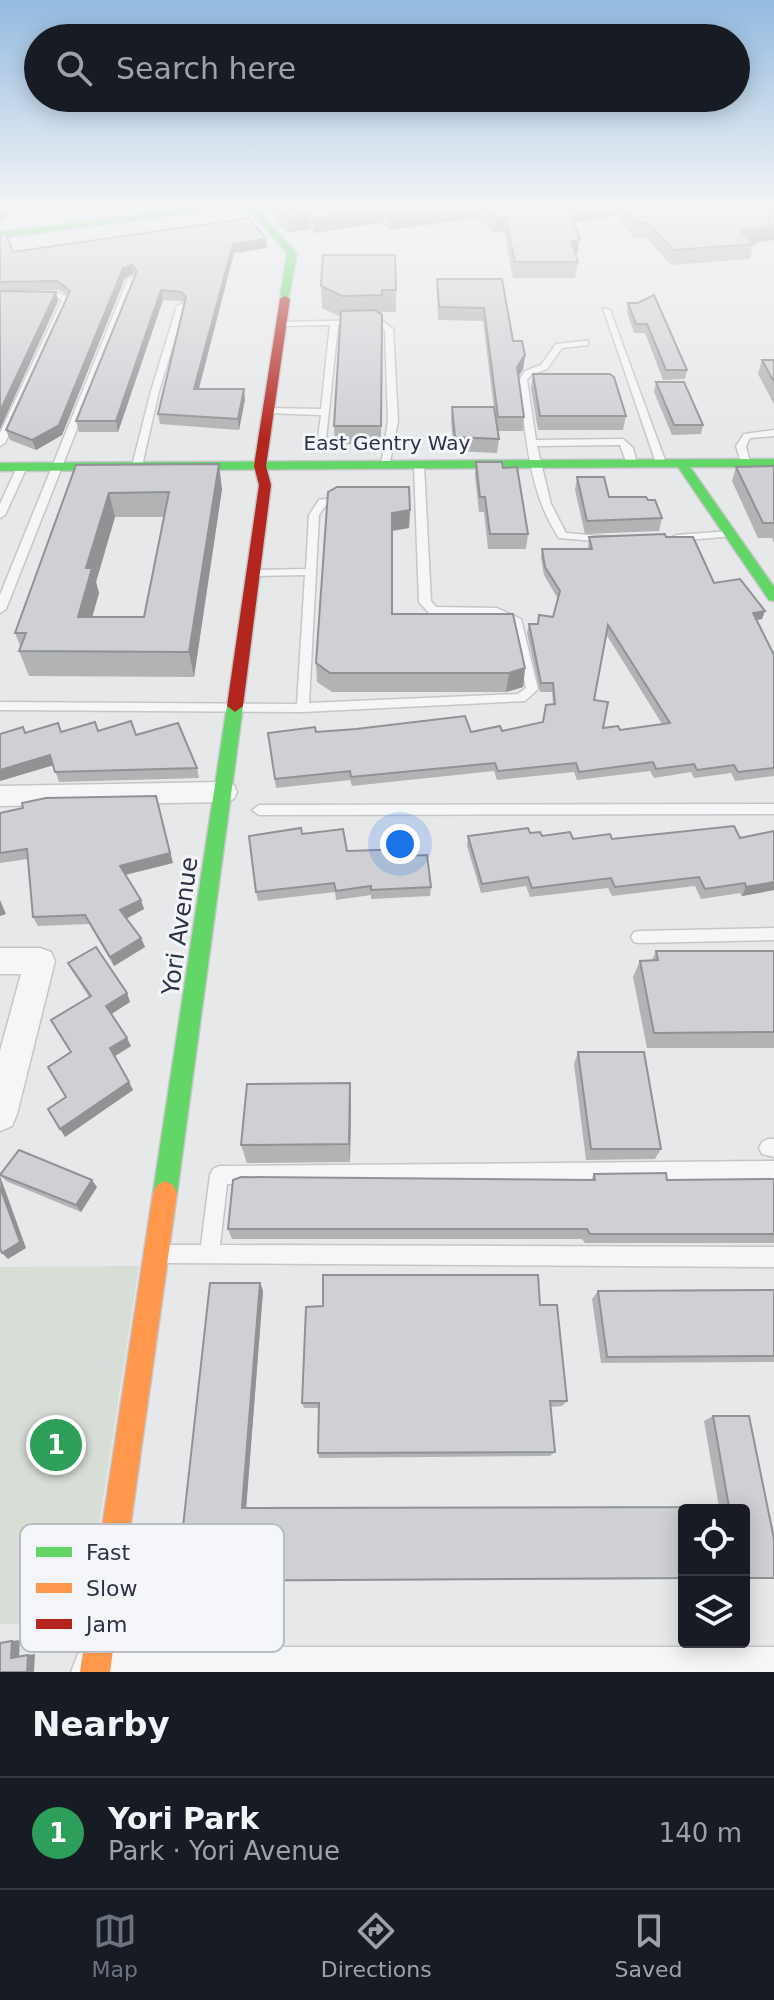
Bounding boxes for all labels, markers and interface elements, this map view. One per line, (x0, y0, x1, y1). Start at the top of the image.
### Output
search box (24, 24, 750, 112)
icon: search (52, 46, 96, 90)
text: Search here (116, 51, 296, 86)
street label: East Gentry Way (304, 431, 471, 455)
your location (380, 824, 420, 864)
street label: Yori Avenue (156, 855, 204, 998)
pin: 1 (30, 1415, 82, 1475)
map controls (678, 1504, 750, 1648)
button: locate (678, 1504, 750, 1576)
legend (20, 1524, 284, 1652)
text: Fast (86, 1540, 131, 1565)
text: Slow (86, 1576, 138, 1601)
button: layers (678, 1576, 750, 1648)
text: Jam (84, 1612, 127, 1637)
text: Nearby (32, 1704, 170, 1744)
text: Yori Park (108, 1801, 259, 1836)
text: 1 (49, 1818, 67, 1848)
text: 140 m (659, 1818, 742, 1848)
text: Park · Yori Avenue (108, 1836, 340, 1866)
tab: Map (91, 1909, 138, 1982)
tab: Directions (321, 1909, 432, 1982)
tab: Saved (615, 1909, 683, 1982)

